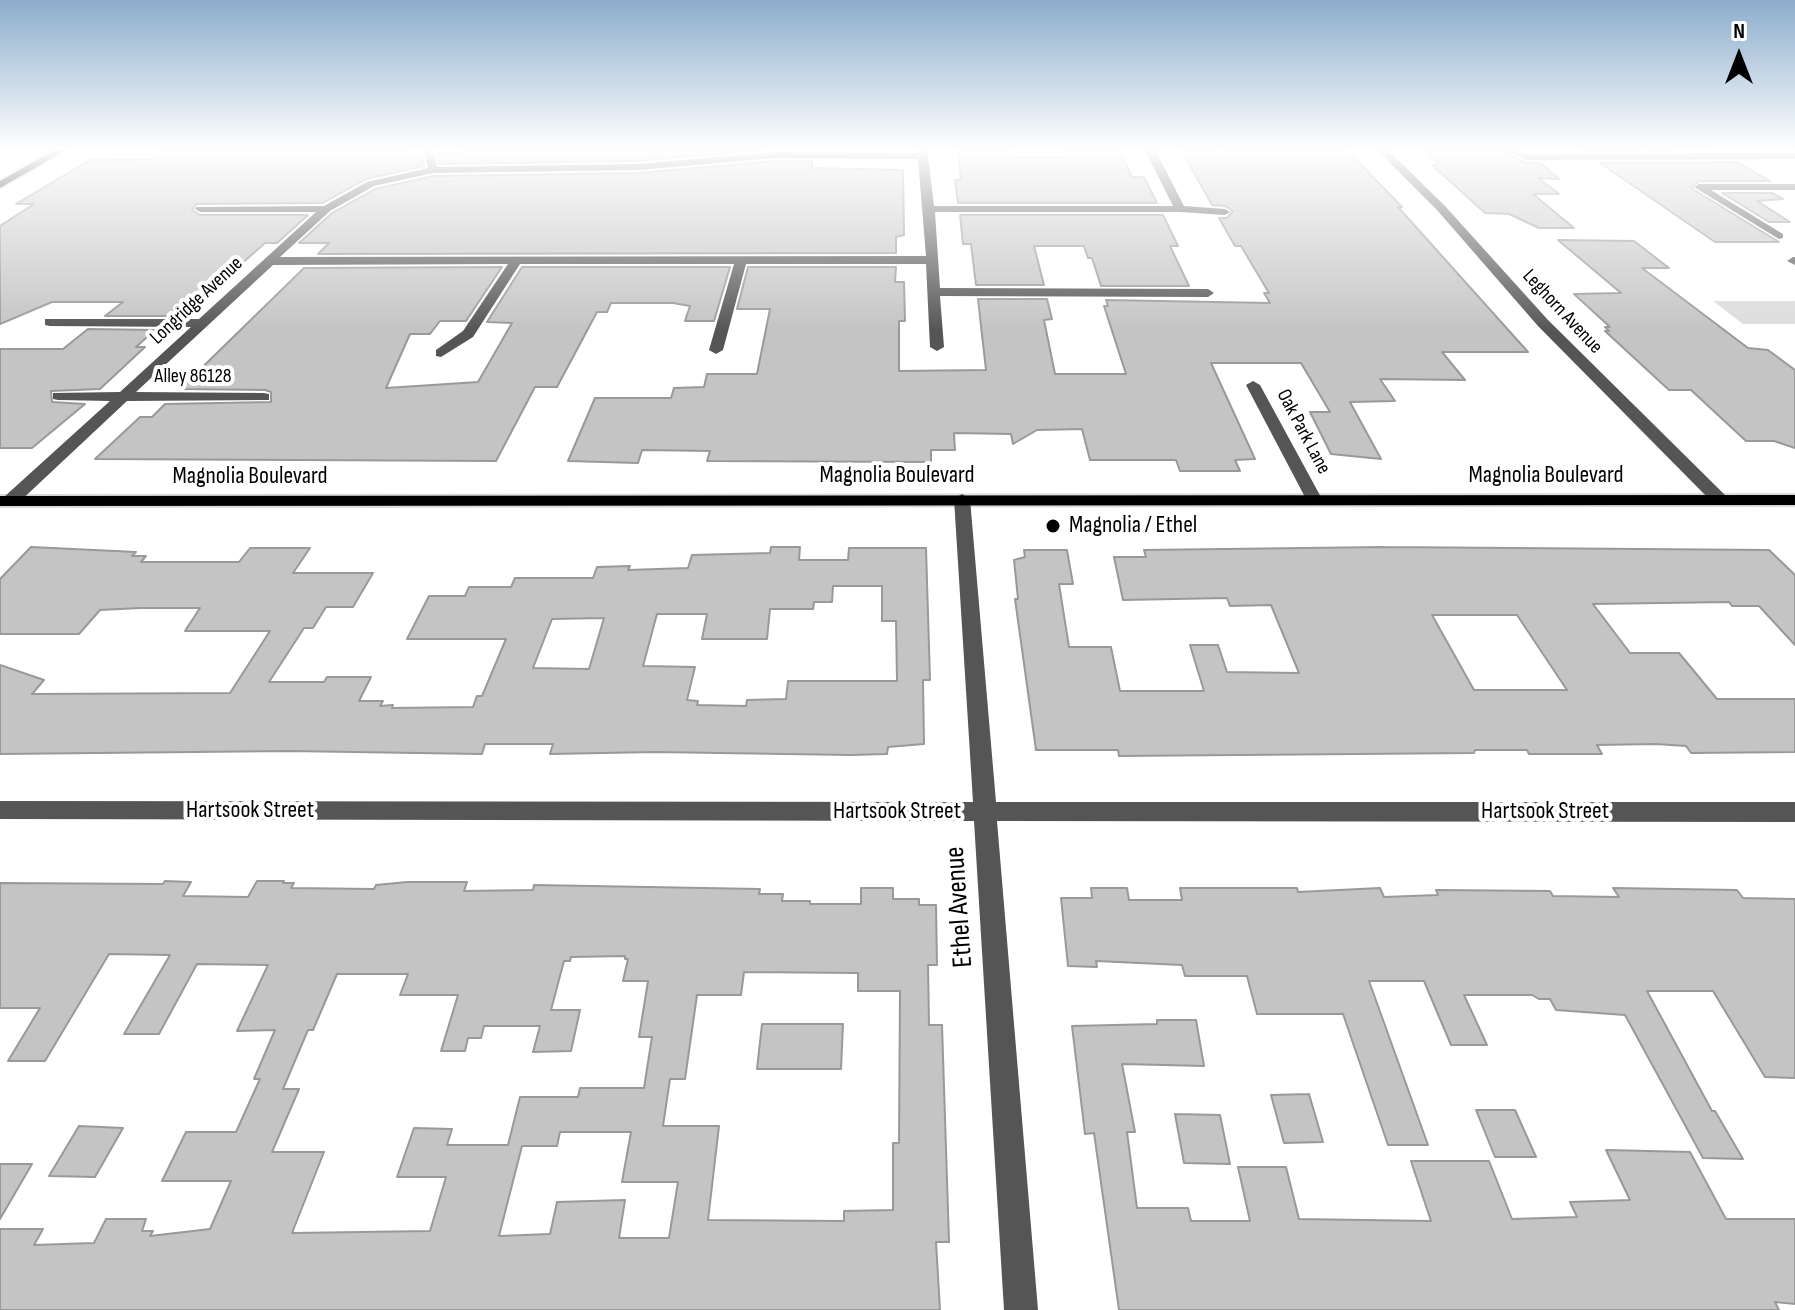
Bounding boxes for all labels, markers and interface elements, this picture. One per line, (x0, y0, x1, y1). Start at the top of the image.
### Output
north arrow (1699, 16, 1779, 96)
text: N (1733, 18, 1745, 45)
street label: Longridge Avenue (146, 252, 248, 350)
street label: Leghorn Avenue (1517, 265, 1607, 359)
street label: Alley 86128 (155, 365, 231, 389)
street label: Oak Park Lane (1271, 386, 1335, 478)
street label: Magnolia Boulevard (819, 462, 975, 490)
street label: Magnolia Boulevard (1468, 462, 1624, 490)
street label: Magnolia Boulevard (172, 463, 328, 491)
place label: Magnolia / Ethel (1069, 512, 1197, 540)
marker: Magnolia / Ethel (1044, 517, 1062, 535)
street label: Hartsook Street (186, 797, 314, 825)
street label: Hartsook Street (833, 798, 961, 826)
street label: Hartsook Street (1481, 798, 1609, 826)
street label: Ethel Avenue (939, 845, 981, 969)

